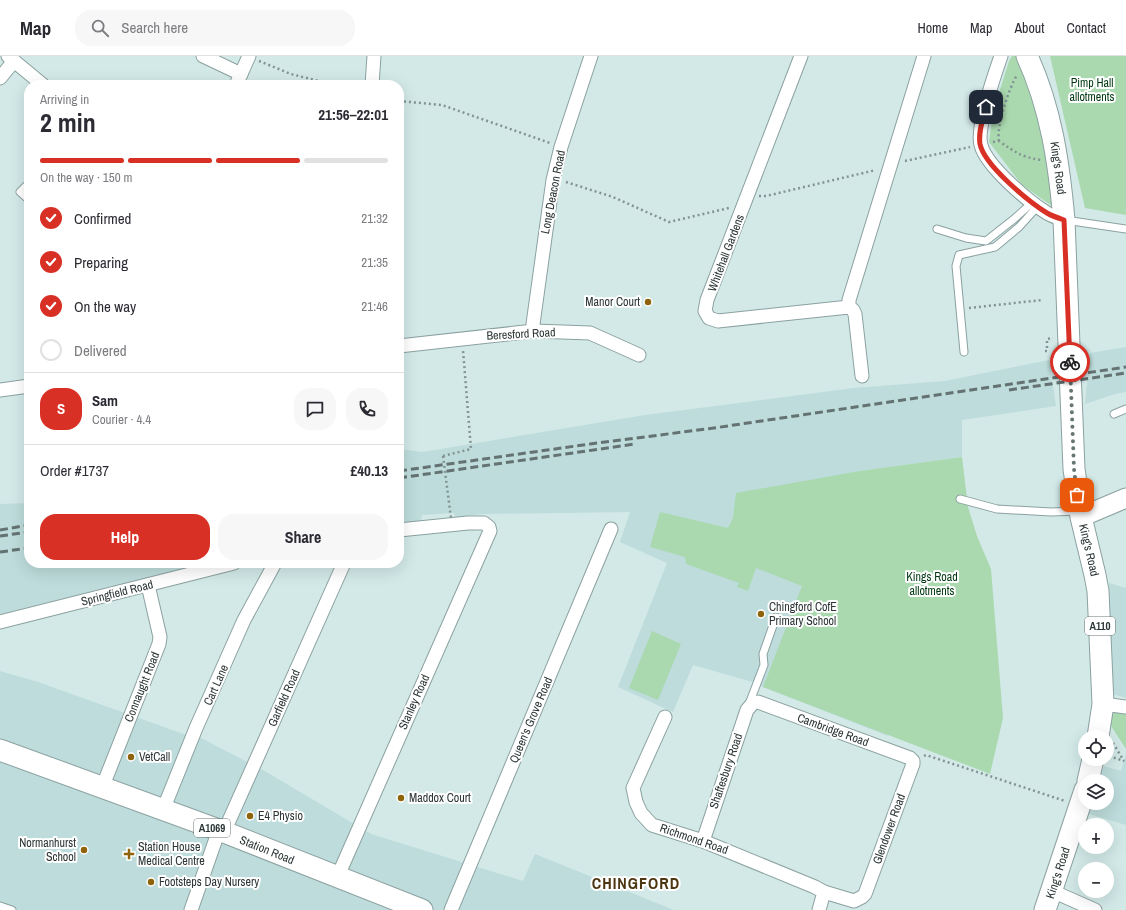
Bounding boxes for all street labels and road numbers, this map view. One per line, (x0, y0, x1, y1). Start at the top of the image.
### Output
street label: King's Road (1046, 140, 1070, 196)
street label: Long Deacon Road (537, 149, 569, 235)
street label: Whitehall Gardens (704, 212, 748, 294)
street label: Beresford Road (486, 324, 556, 344)
street label: King's Road (1075, 522, 1103, 578)
street label: Springfield Road (79, 576, 155, 610)
road number: A110 (1085, 617, 1115, 635)
street label: Connaught Road (121, 650, 163, 724)
street label: Cart Lane (200, 662, 232, 708)
street label: Garfield Road (264, 667, 304, 729)
street label: Stanley Road (395, 672, 433, 732)
street label: Queen's Grove Road (506, 674, 556, 766)
street label: Cambridge Road (795, 710, 871, 750)
street label: Shaftesbury Road (706, 731, 746, 811)
street label: Glendower Road (869, 792, 909, 866)
road number: A1069 (194, 819, 230, 837)
street label: Richmond Road (658, 820, 730, 858)
street label: Station Road (237, 832, 297, 868)
street label: King's Road (1042, 845, 1074, 901)

